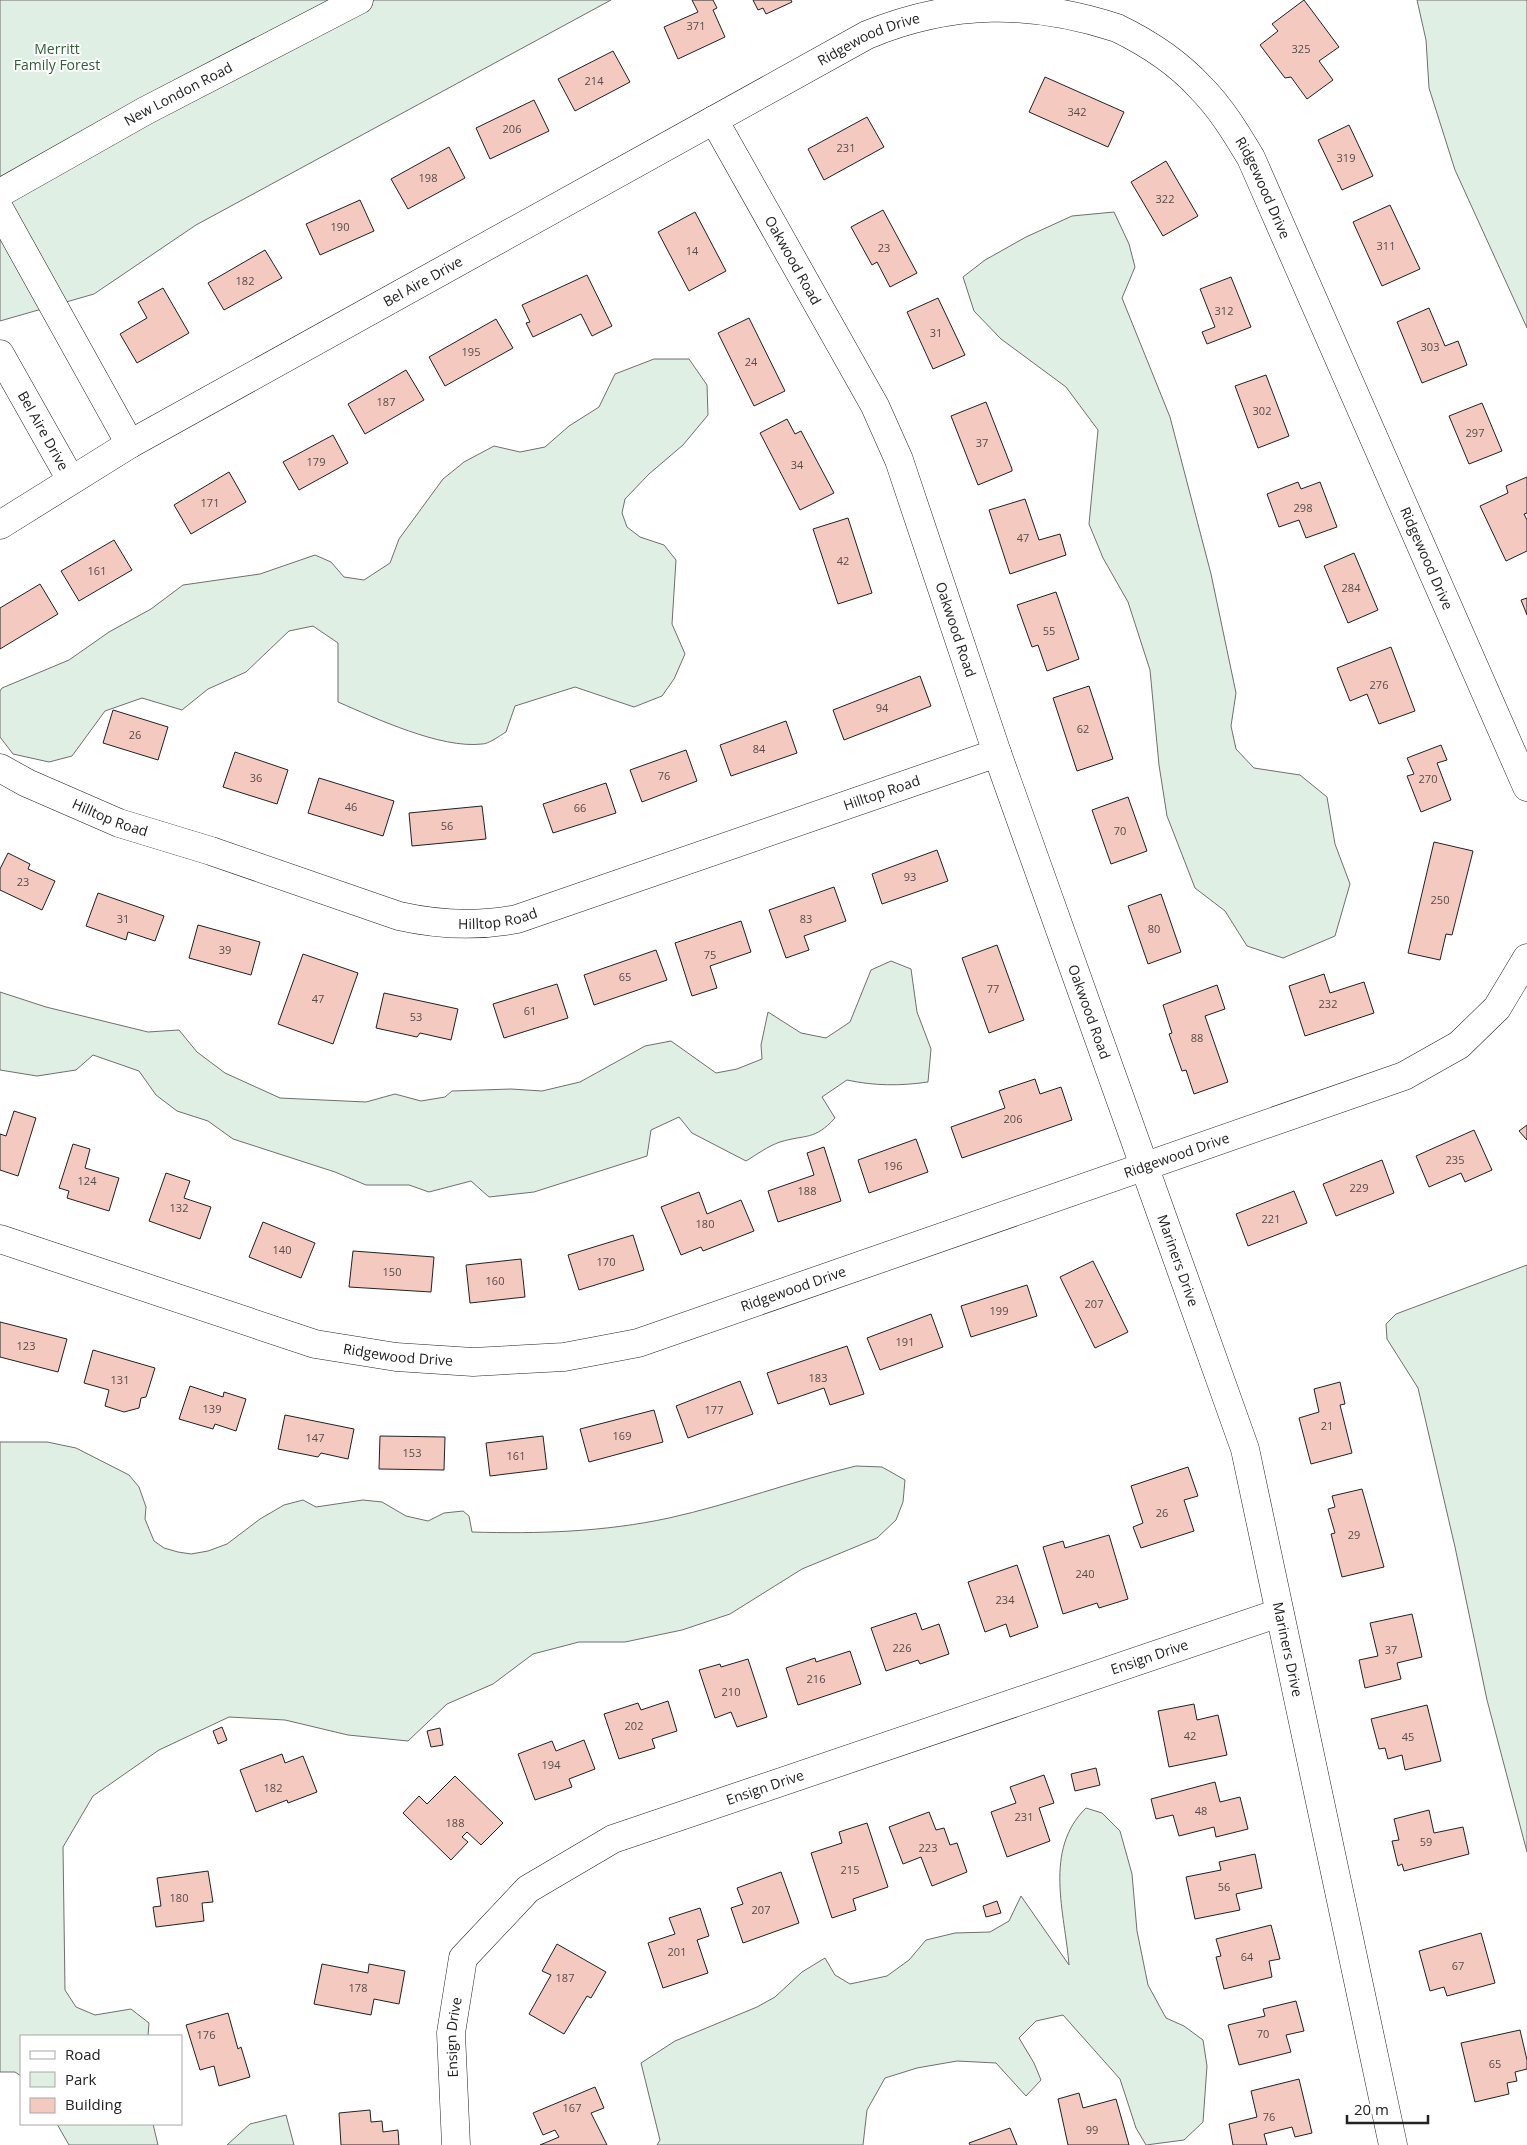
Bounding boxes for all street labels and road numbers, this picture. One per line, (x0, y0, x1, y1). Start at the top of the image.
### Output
street label: Ridgewood Drive (814, 8, 922, 70)
street label: New London Road (120, 57, 236, 130)
street label: Ridgewood Drive (1231, 133, 1295, 242)
street label: Oakwood Road (761, 212, 826, 308)
street label: Bel Aire Drive (379, 251, 466, 311)
street label: Bel Aire Drive (14, 387, 74, 474)
street label: Ridgewood Drive (1396, 504, 1458, 613)
street label: Oakwood Road (931, 579, 981, 679)
street label: Hilltop Road (841, 770, 922, 814)
street label: Hilltop Road (69, 794, 150, 840)
street label: Hilltop Road (458, 903, 540, 933)
street label: Oakwood Road (1064, 962, 1115, 1062)
street label: Ridgewood Drive (1121, 1128, 1232, 1182)
street label: Mariners Drive (1153, 1212, 1203, 1309)
street label: Ridgewood Drive (738, 1261, 848, 1316)
street label: Ridgewood Drive (342, 1339, 454, 1370)
street label: Mariners Drive (1269, 1600, 1307, 1699)
street label: Ensign Drive (1108, 1634, 1191, 1678)
street label: Ensign Drive (724, 1765, 806, 1809)
street label: Ensign Drive (441, 1995, 466, 2078)

